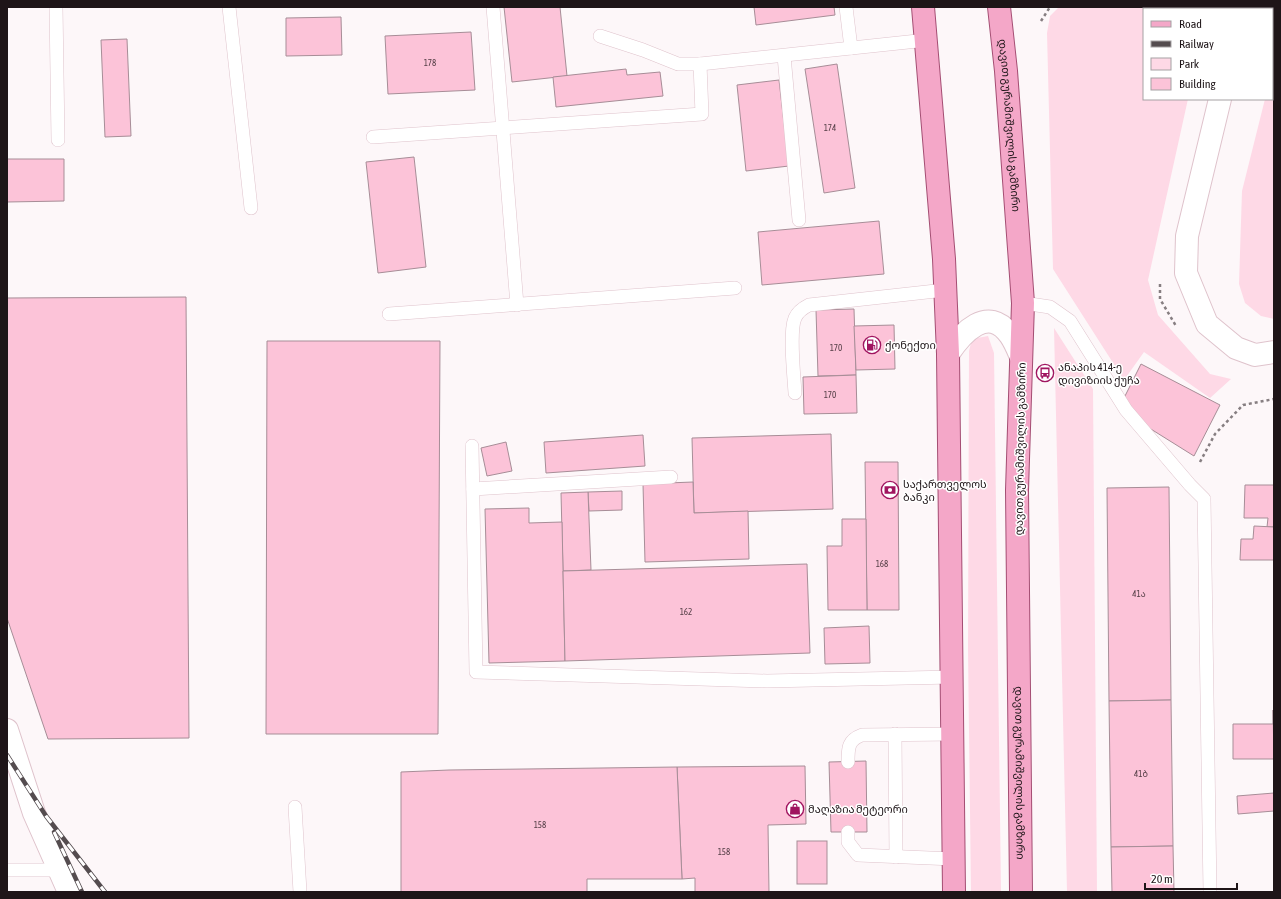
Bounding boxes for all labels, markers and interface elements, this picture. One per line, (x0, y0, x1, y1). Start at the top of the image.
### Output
legend (1143, 8, 1273, 100)
text: Road (1179, 17, 1202, 31)
text: Railway (1179, 37, 1214, 51)
street label: დავით გურამიშვილის გამზირი (996, 38, 1022, 212)
text: Park (1179, 57, 1200, 71)
house number: 178 (424, 58, 436, 68)
text: Building (1179, 77, 1217, 91)
house number: 174 (824, 123, 836, 133)
fuel station icon: ქონექთი (862, 335, 882, 355)
place label: ქონექთი (885, 339, 936, 352)
house number: 170 (830, 343, 842, 353)
place label: ანაპის 414-ე დივიზიის ქუჩა (1058, 361, 1140, 387)
street label: დავით გურამიშვილის გამზირი (1012, 362, 1029, 536)
bus stop icon: ანაპის 414-ე დივიზიის ქუჩა (1035, 363, 1055, 383)
house number: 170 (824, 390, 836, 400)
place label: საქართველოს ბანკი (903, 478, 987, 504)
bank icon: საქართველოს ბანკი (880, 480, 900, 500)
house number: 168 (876, 559, 888, 569)
house number: 41ა (1132, 589, 1146, 599)
house number: 162 (680, 607, 692, 617)
street label: დავით გურამიშვილის გამზირი (1012, 686, 1027, 860)
house number: 41ბ (1134, 769, 1148, 779)
shop icon: მაღაზია მეტეორი (785, 799, 805, 819)
place label: მაღაზია მეტეორი (808, 803, 908, 816)
house number: 158 (534, 820, 546, 830)
house number: 158 (718, 847, 730, 857)
scale bar (1145, 865, 1237, 891)
text: 20 m (1151, 872, 1173, 886)

